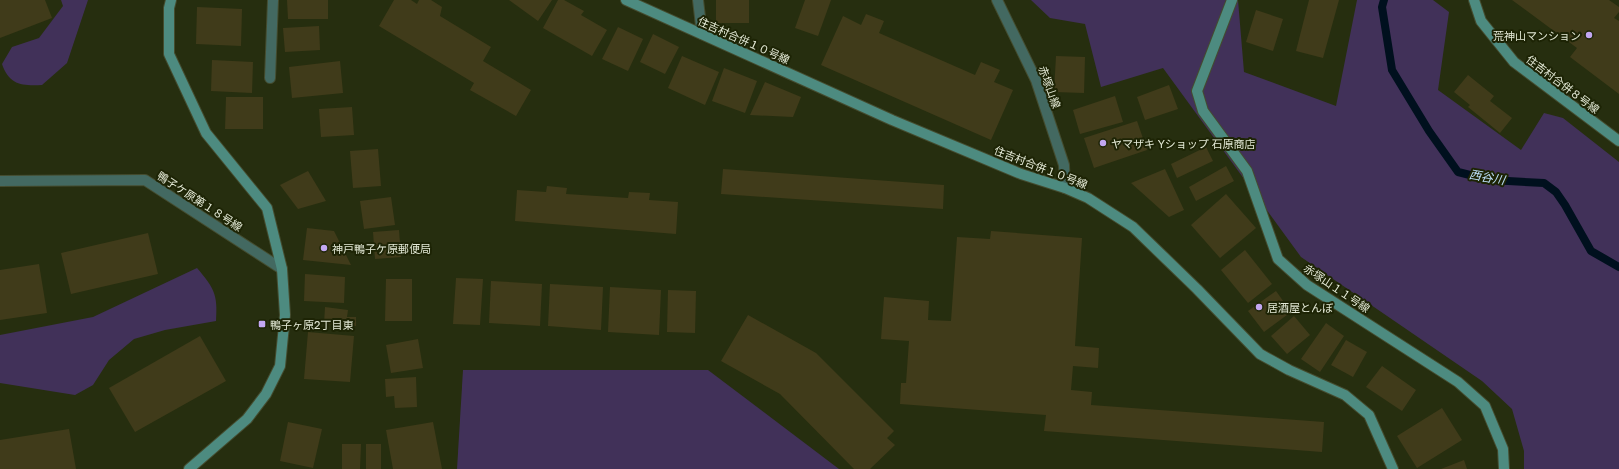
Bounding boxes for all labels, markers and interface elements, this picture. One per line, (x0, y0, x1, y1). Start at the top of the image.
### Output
street label: 住吉村合併１０号線 (696, 14, 792, 66)
place label: 荒神山マンション (1493, 29, 1581, 42)
marker: 荒神山マンション (1584, 30, 1594, 40)
street label: 住吉村合併８号線 (1524, 52, 1602, 116)
street label: 赤塚山線 (1036, 64, 1064, 110)
place label: ヤマザキ Yショップ 石原商店 (1111, 137, 1256, 150)
marker: ヤマザキ Yショップ 石原商店 (1098, 138, 1108, 148)
street label: 住吉村合併１０号線 (992, 143, 1090, 191)
water label: 西谷川 (1468, 166, 1508, 188)
street label: 鴨子ケ原第１８号線 (155, 169, 245, 233)
place label: 神戸鴨子ケ原郵便局 (332, 242, 431, 255)
marker: 神戸鴨子ケ原郵便局 (319, 243, 329, 253)
street label: 赤塚山１１号線 (1301, 261, 1373, 315)
place label: 居酒屋とんぼ (1267, 301, 1333, 314)
marker: 居酒屋とんぼ (1254, 302, 1264, 312)
place label: 鴨子ヶ原2丁目東 (270, 318, 353, 331)
marker: 鴨子ヶ原2丁目東 (257, 319, 267, 329)

